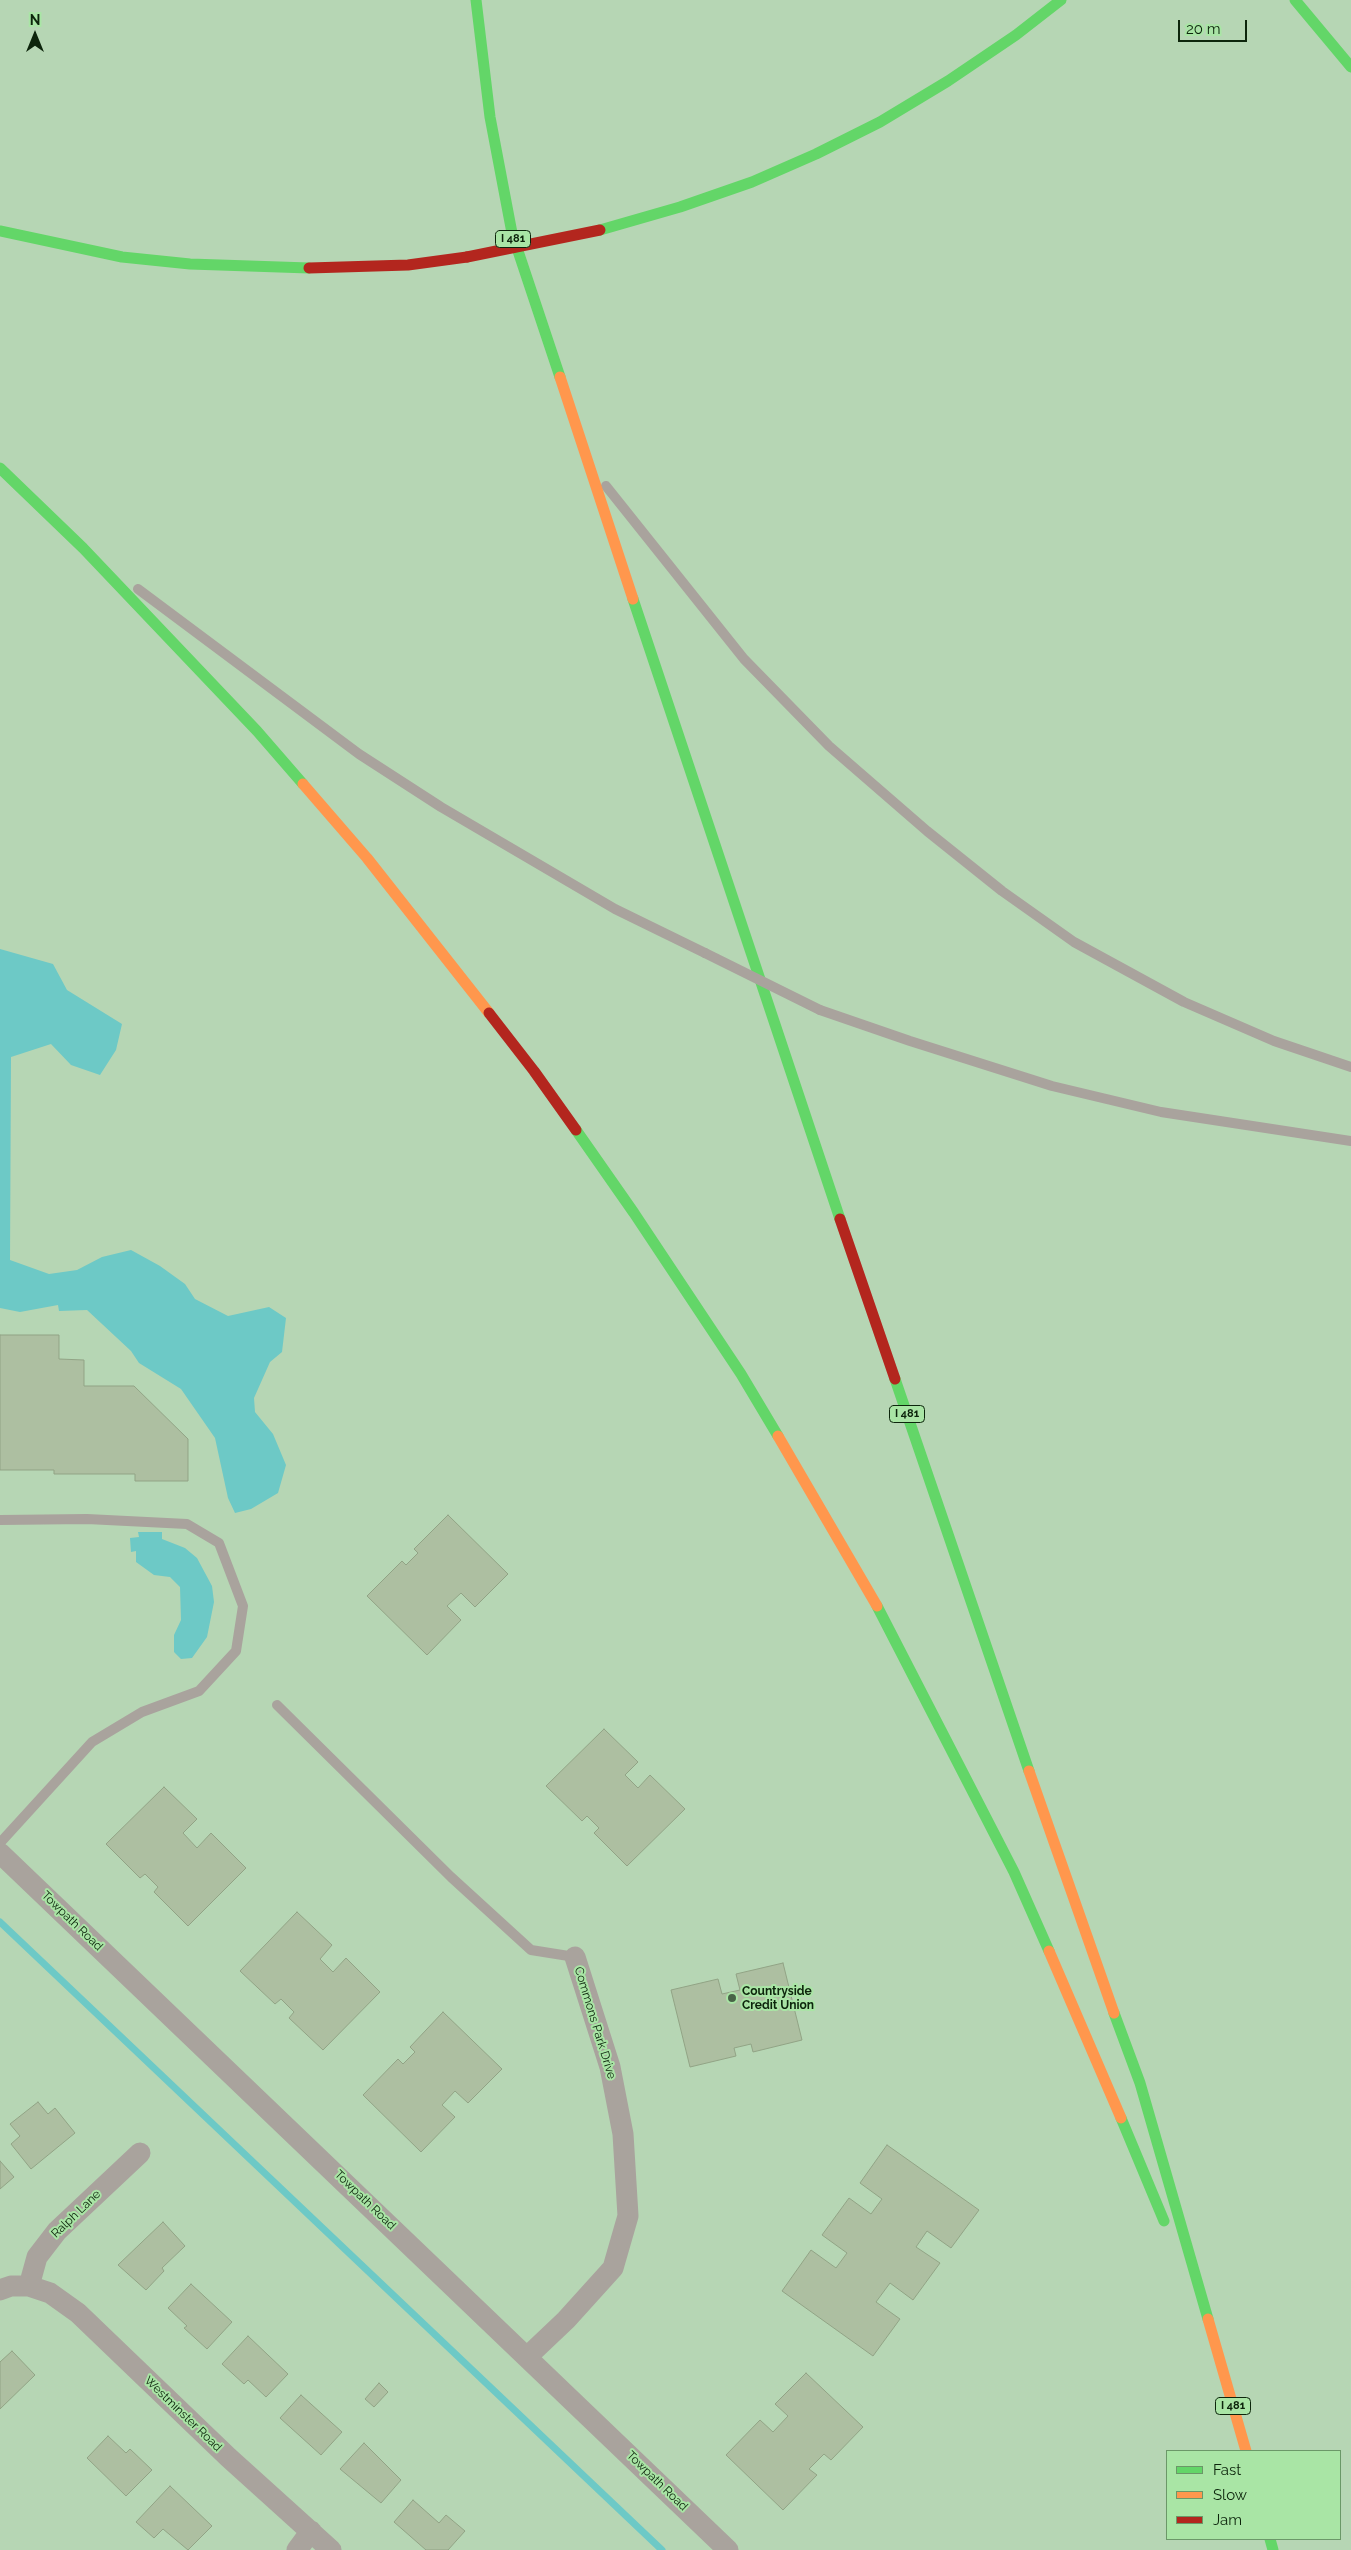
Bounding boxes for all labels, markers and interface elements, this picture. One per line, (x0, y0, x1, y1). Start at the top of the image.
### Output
north arrow (10, 10, 60, 60)
scale bar (1181, 10, 1250, 42)
text: N (30, 12, 40, 28)
text: 20 m (1186, 20, 1221, 38)
road number: I 481 (496, 230, 530, 248)
road number: I 481 (890, 1406, 924, 1422)
street label: Towpath Road (38, 1888, 106, 1954)
street label: Commons Park Drive (571, 1965, 619, 2081)
place label: Countryside Credit Union (742, 1984, 814, 2012)
marker: Countryside Credit Union (726, 1992, 738, 2004)
street label: Towpath Road (331, 2167, 399, 2233)
street label: Ralph Lane (48, 2187, 104, 2241)
street label: Westminster Road (141, 2373, 225, 2455)
road number: I 481 (1216, 2398, 1250, 2414)
street label: Towpath Road (623, 2448, 691, 2514)
legend (1166, 2450, 1341, 2540)
text: Fast (1213, 2461, 1241, 2479)
text: Slow (1213, 2486, 1247, 2504)
text: Jam (1213, 2511, 1242, 2529)

